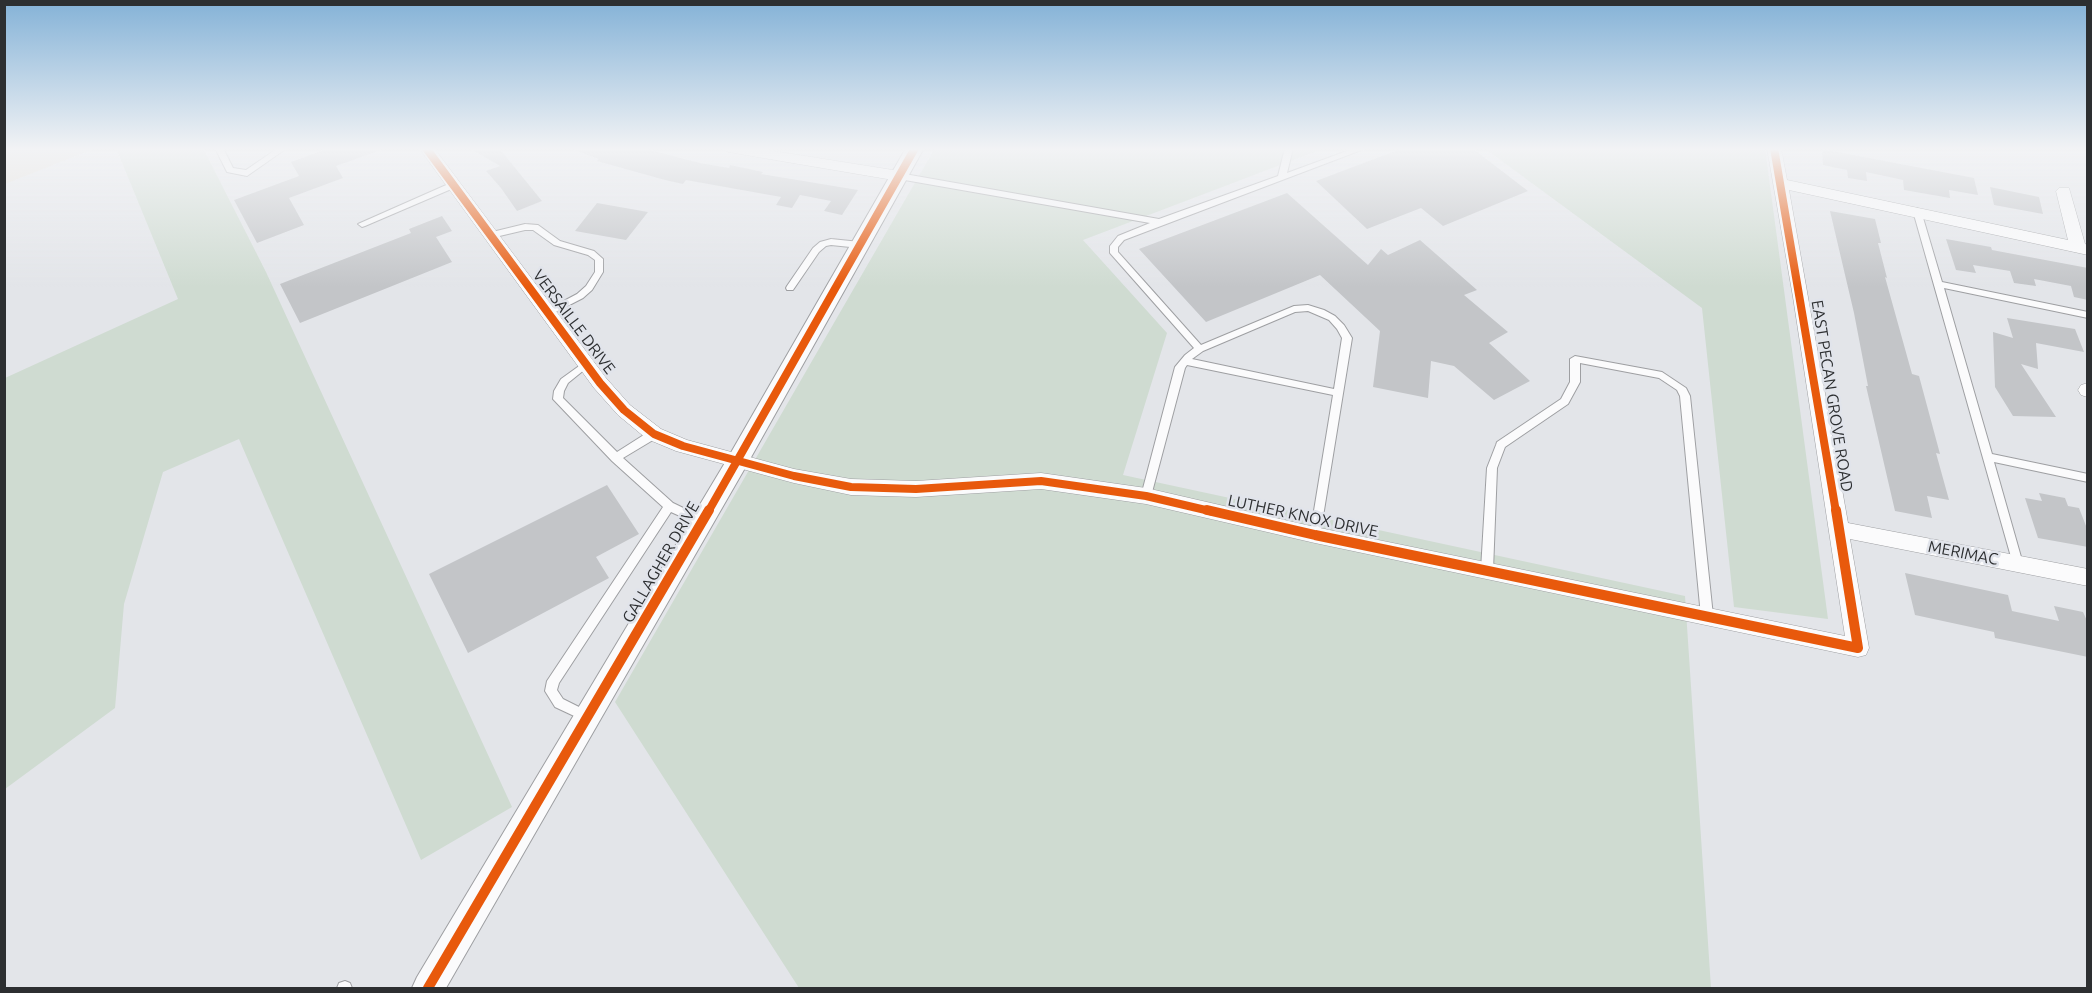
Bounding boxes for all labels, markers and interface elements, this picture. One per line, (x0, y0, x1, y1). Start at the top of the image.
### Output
street label: VERSAILLE DRIVE (529, 266, 619, 378)
street label: EAST PECAN GROVE ROAD (1807, 299, 1857, 493)
street label: LUTHER KNOX DRIVE (1226, 491, 1380, 541)
street label: GALLAGHER DRIVE (618, 498, 704, 626)
street label: MERIMAC (1926, 537, 2000, 569)

